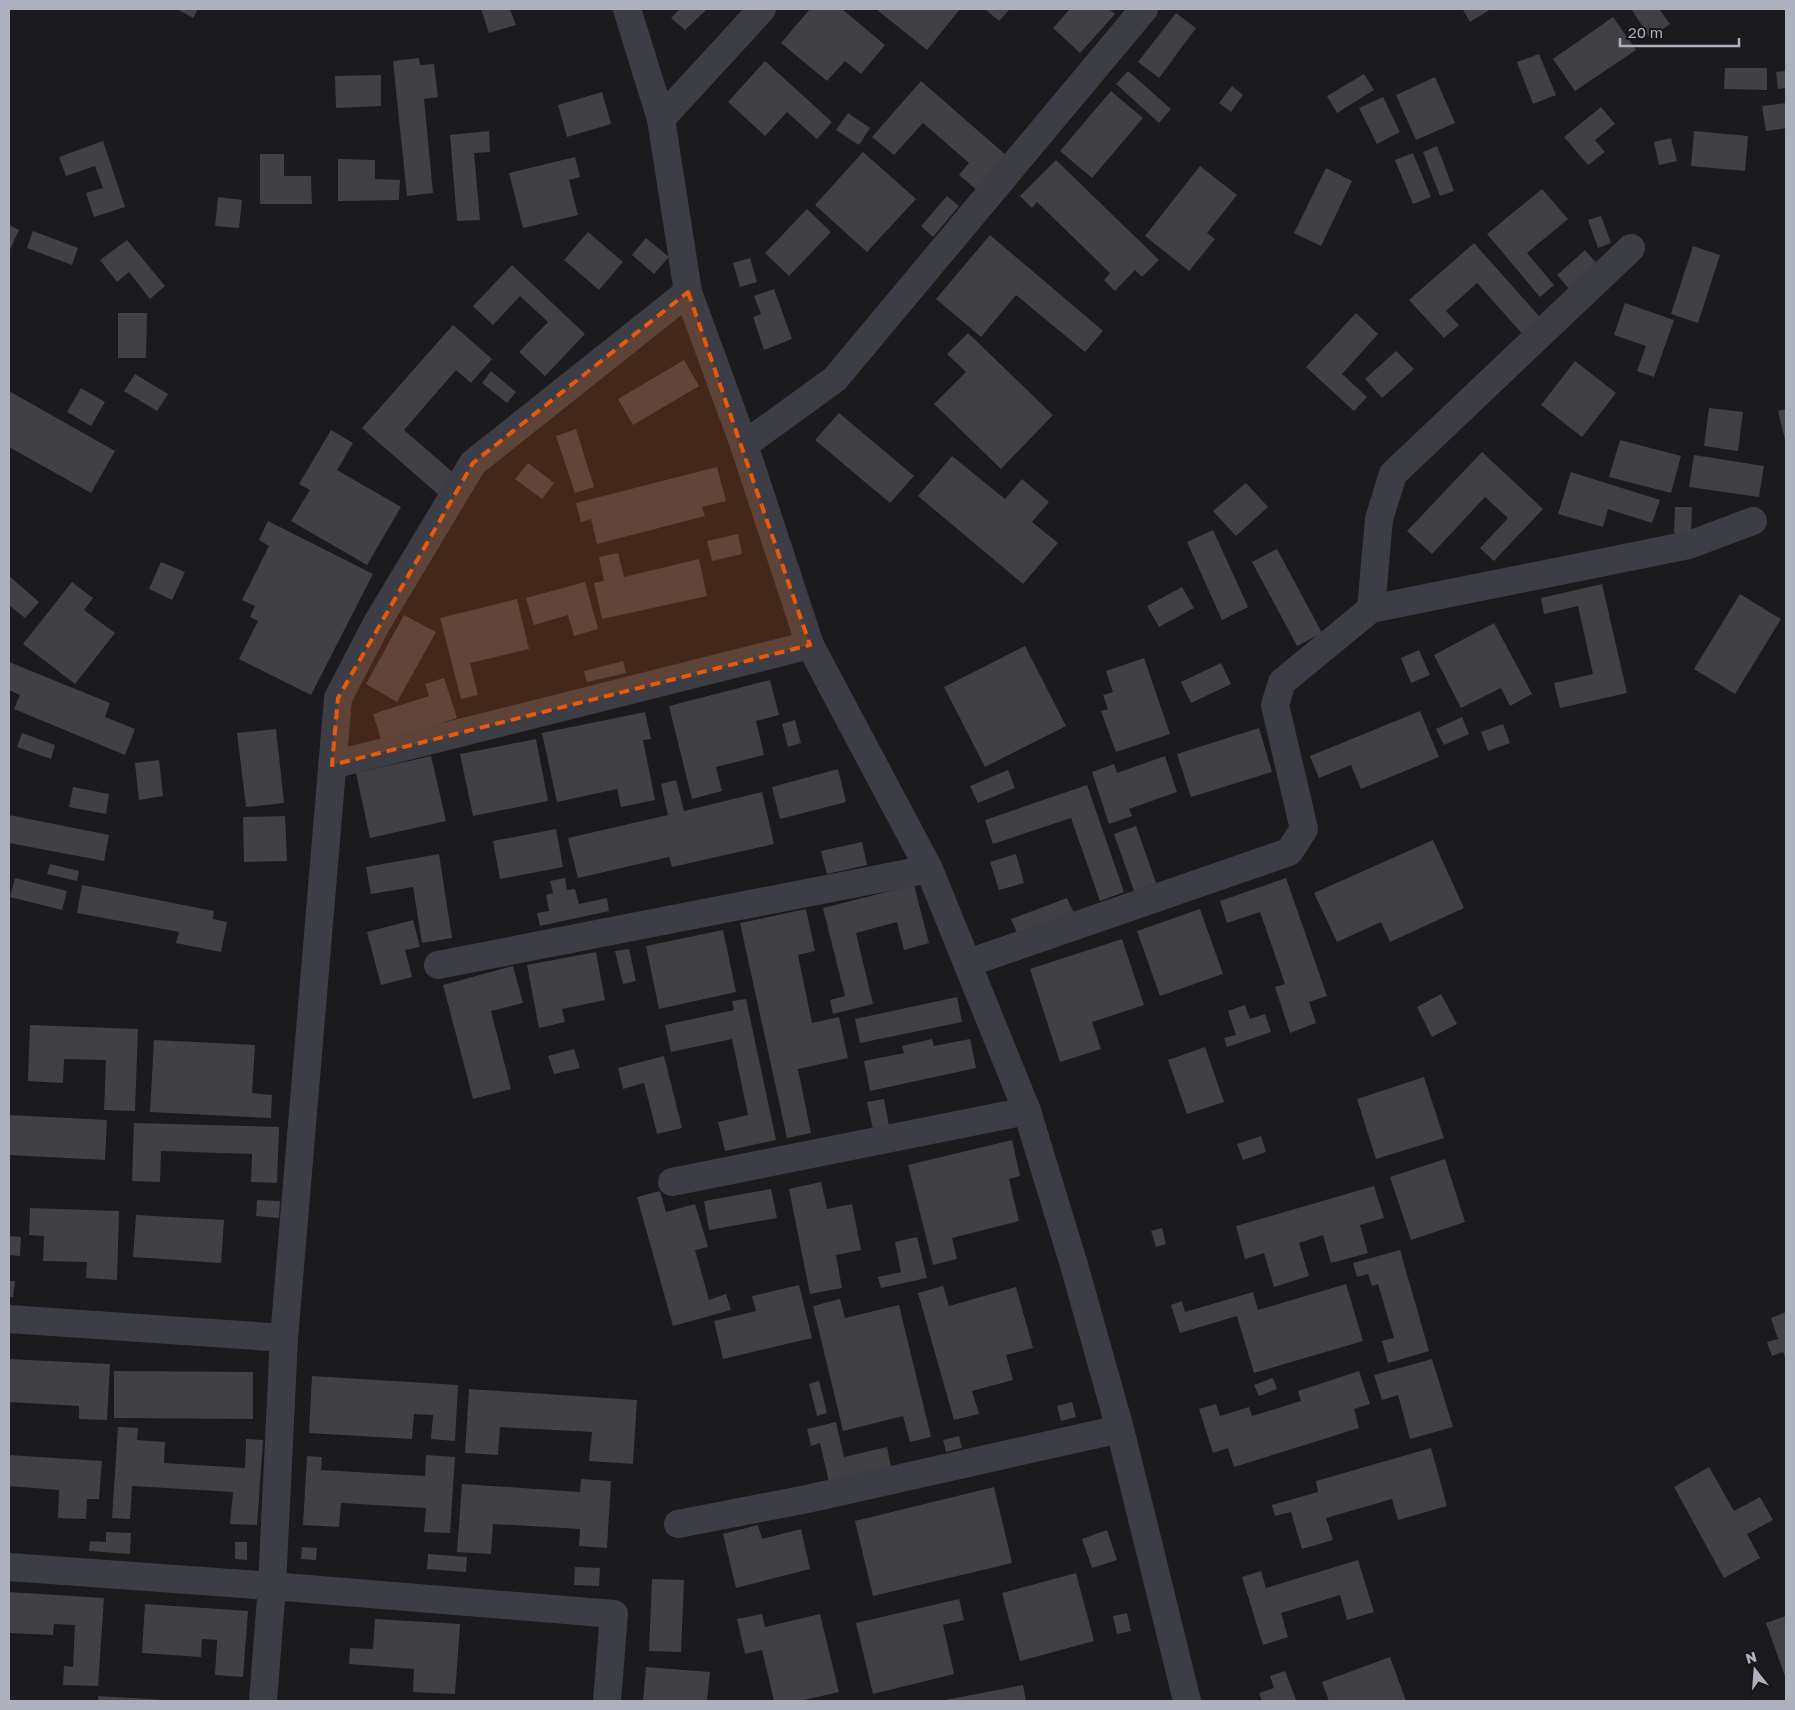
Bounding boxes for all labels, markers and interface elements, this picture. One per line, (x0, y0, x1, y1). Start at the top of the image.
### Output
scale bar (1620, 15, 1739, 47)
text: 20 m (1628, 23, 1663, 41)
north arrow (1730, 1645, 1780, 1695)
text: N (1743, 1647, 1759, 1667)

